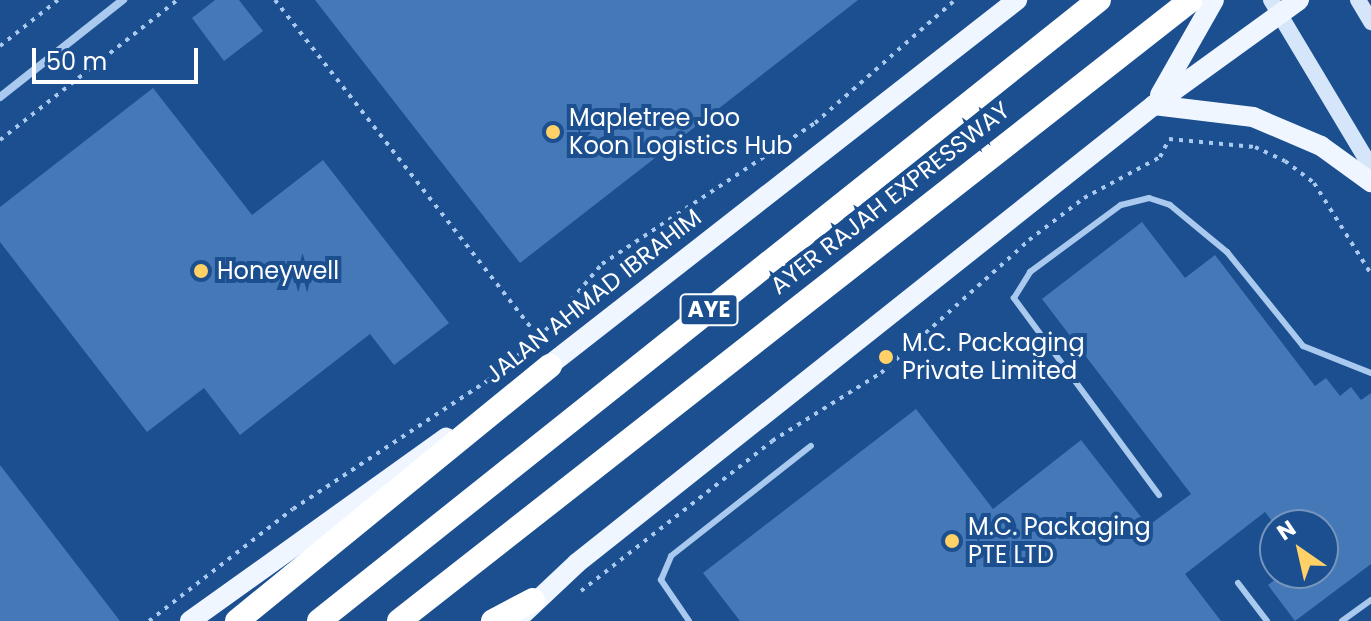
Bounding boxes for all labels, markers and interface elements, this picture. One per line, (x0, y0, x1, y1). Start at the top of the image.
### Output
scale bar (36, 32, 202, 82)
text: 50 m (46, 45, 107, 78)
street label: AYER RAJAH EXPRESSWAY (765, 96, 1015, 300)
place label: Mapletree Joo Koon Logistics Hub (569, 104, 793, 160)
marker: Mapletree Joo Koon Logistics Hub (544, 123, 562, 141)
street label: JALAN AHMAD IBRAHIM (479, 203, 707, 389)
place label: Honeywell (217, 257, 339, 285)
marker: Honeywell (192, 262, 210, 280)
road number: AYE (679, 292, 739, 328)
place label: M.C. Packaging Private Limited (902, 329, 1085, 385)
marker: M.C. Packaging Private Limited (877, 348, 895, 366)
north arrow (1259, 509, 1339, 589)
place label: M.C. Packaging PTE LTD (968, 513, 1151, 569)
text: N (1271, 513, 1302, 548)
marker: M.C. Packaging PTE LTD (943, 532, 961, 550)

